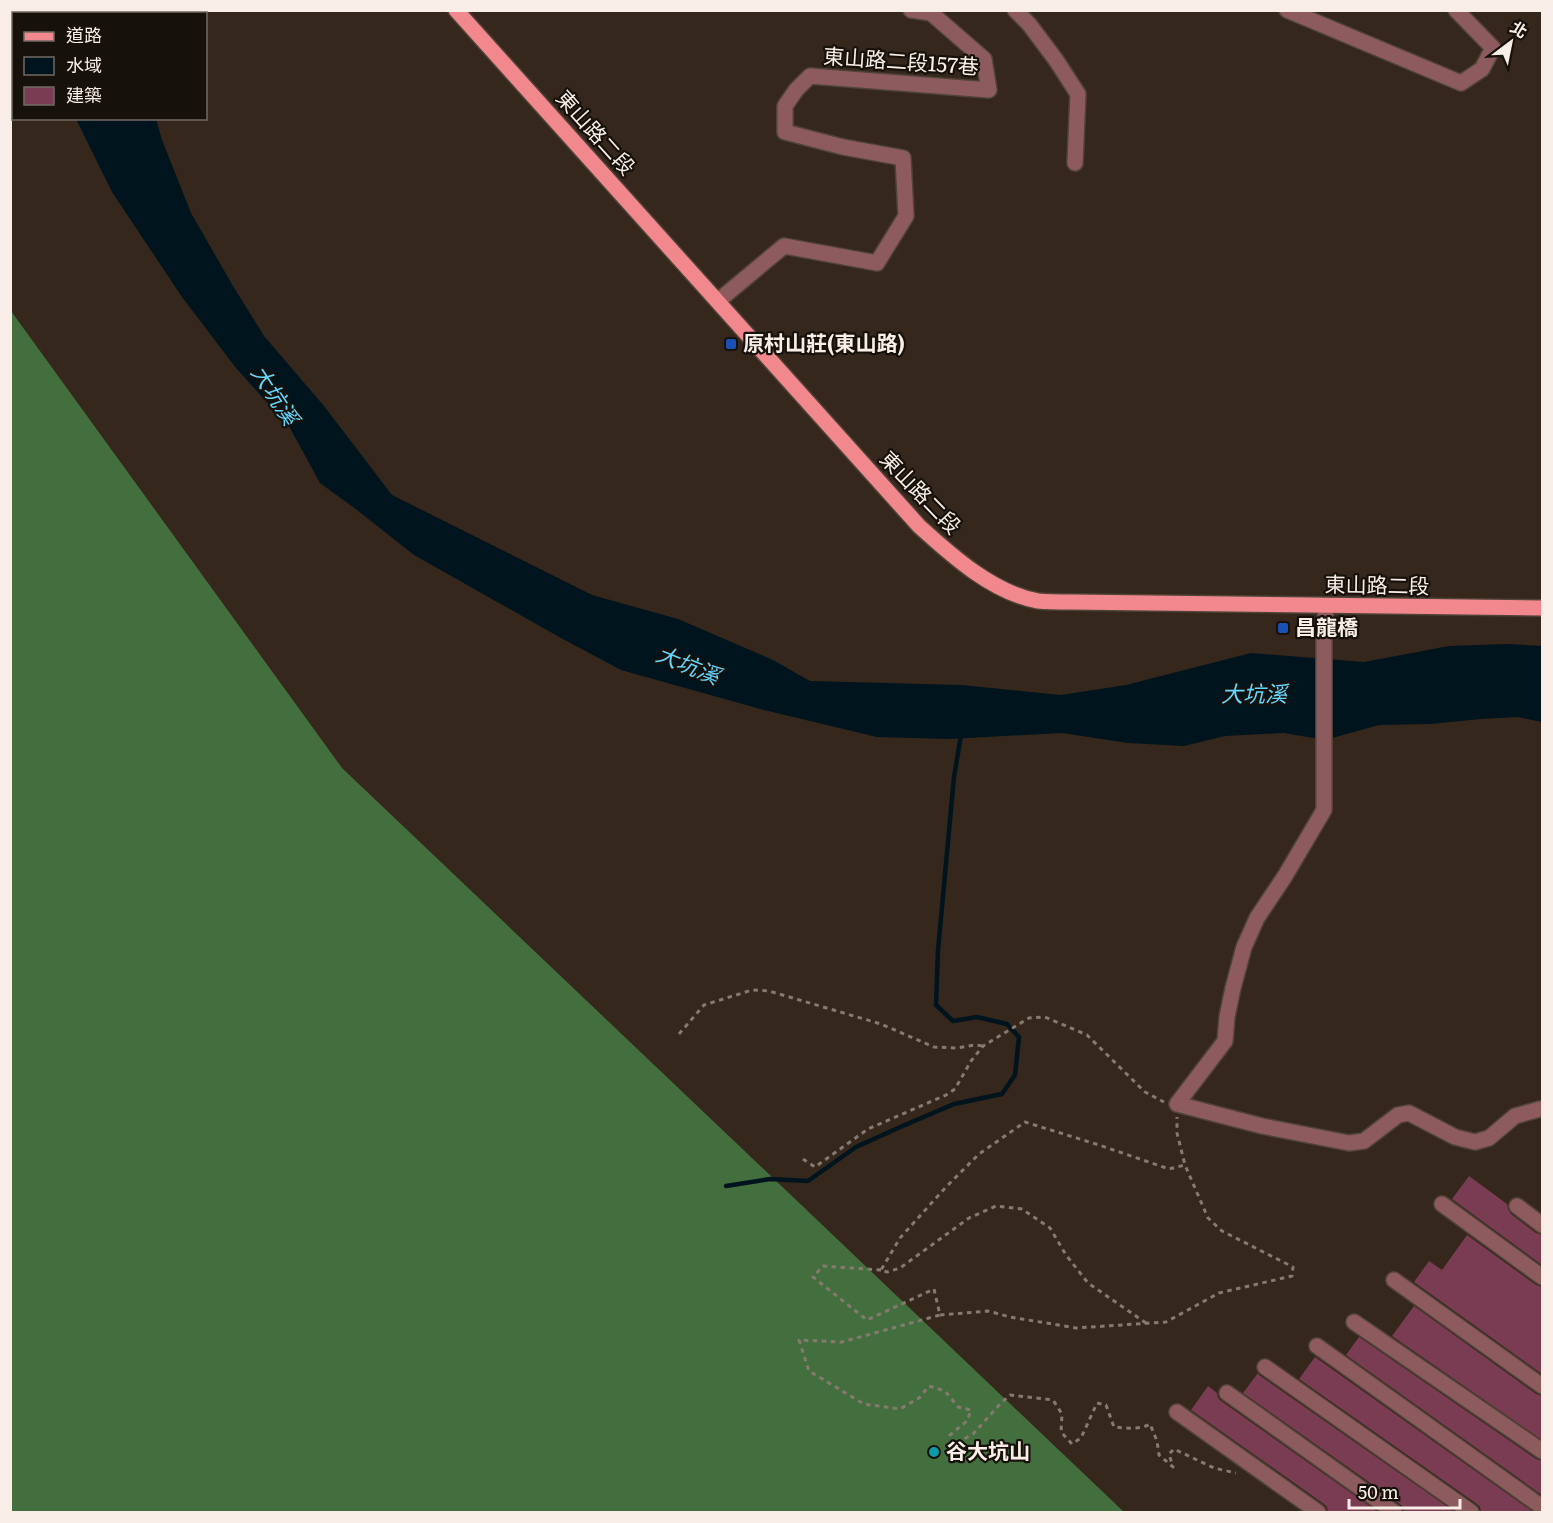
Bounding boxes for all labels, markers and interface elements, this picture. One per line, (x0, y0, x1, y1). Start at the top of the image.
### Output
legend (12, 12, 207, 120)
north arrow (1481, 12, 1541, 72)
text: 北 (1506, 14, 1533, 43)
text: 道路 (66, 21, 102, 48)
street label: 東山路二段157巷 (822, 39, 980, 80)
text: 水域 (66, 51, 102, 78)
text: 建築 (66, 81, 102, 108)
street label: 東山路二段 (550, 82, 644, 181)
place label: 原村山莊(東山路) (743, 326, 905, 357)
marker: 原村山莊(東山路) (724, 337, 738, 351)
water label: 大坑溪 (244, 358, 310, 433)
street label: 東山路二段 (874, 443, 969, 540)
street label: 東山路二段 (1324, 567, 1430, 600)
place label: 昌龍橋 (1295, 610, 1358, 641)
marker: 昌龍橋 (1276, 621, 1290, 635)
water label: 大坑溪 (652, 636, 728, 692)
water label: 大坑溪 (1221, 676, 1290, 709)
place label: 谷大坑山 (946, 1434, 1030, 1465)
marker: 谷大坑山 (927, 1445, 941, 1459)
scale bar (1349, 1472, 1460, 1510)
text: 50 m (1358, 1478, 1399, 1505)

